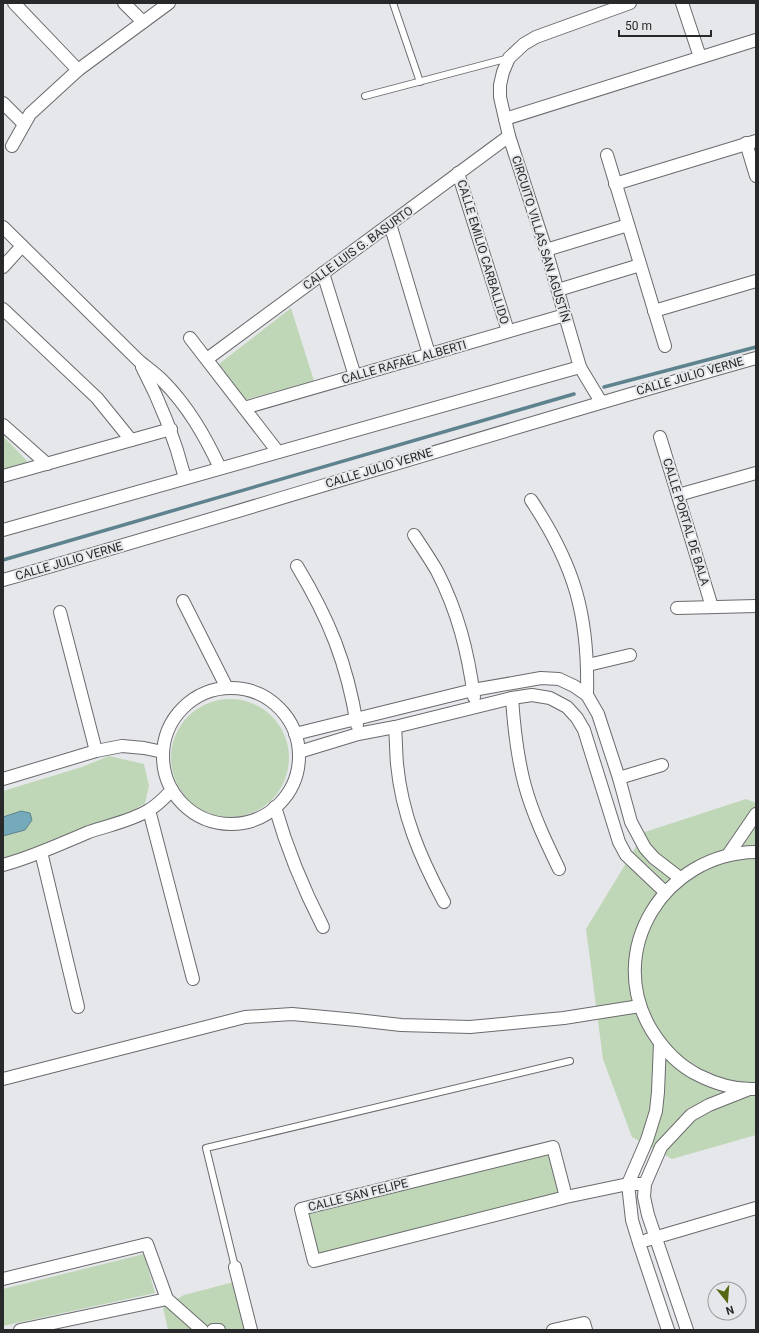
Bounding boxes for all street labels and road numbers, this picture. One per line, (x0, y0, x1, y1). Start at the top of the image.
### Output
street label: CIRCUITO VILLAS SAN AGUSTÍN (509, 154, 574, 324)
street label: CALLE EMILIO CARBALLIDO (454, 178, 512, 326)
street label: CALLE LUIS G. BASURTO (300, 203, 416, 293)
street label: CALLE RAFAÉL ALBERTI (340, 336, 468, 387)
street label: CALLE JULIO VERNE (635, 354, 745, 398)
street label: CALLE JULIO VERNE (324, 445, 434, 491)
street label: CALLE PORTAL DE BALA (660, 457, 712, 588)
street label: CALLE JULIO VERNE (14, 539, 124, 583)
street label: CALLE SAN FELIPE (307, 1176, 410, 1214)

